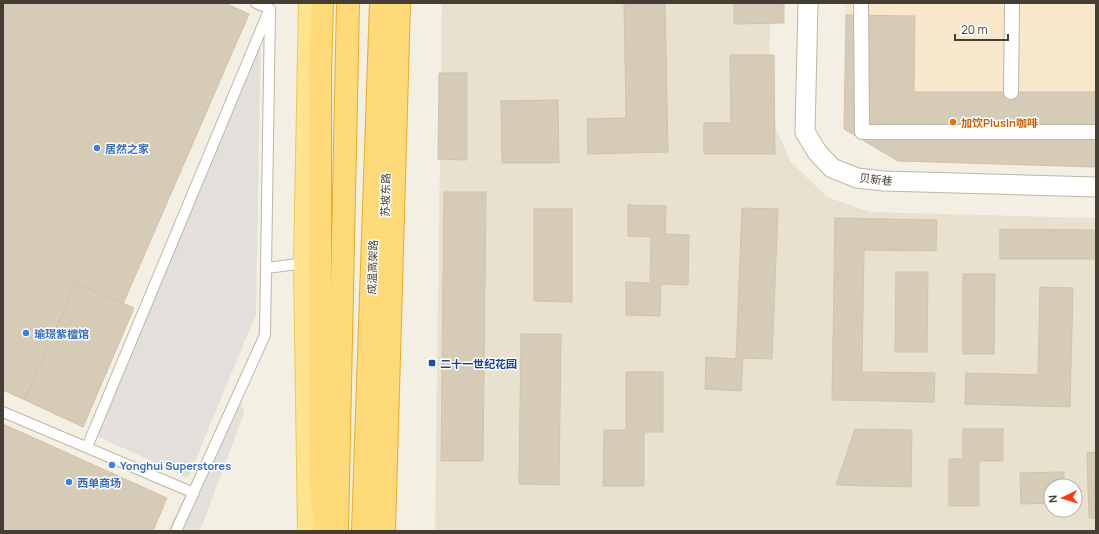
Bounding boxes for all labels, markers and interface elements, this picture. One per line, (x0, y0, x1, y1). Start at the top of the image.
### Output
scale bar (955, 16, 1008, 42)
text: 20 m (961, 21, 988, 38)
place label: 加饮Plusln咖啡 (961, 115, 1038, 130)
marker: 加饮Plusln咖啡 (948, 117, 958, 127)
place label: 居然之家 (105, 141, 149, 156)
marker: 居然之家 (92, 143, 102, 153)
street label: 贝新巷 (859, 170, 893, 188)
street label: 苏坡东路 (377, 173, 393, 217)
street label: 成温高架路 (364, 239, 380, 295)
place label: 瑜璟紫檀馆 (34, 326, 89, 341)
marker: 瑜璟紫檀馆 (21, 328, 31, 338)
place label: 二十一世纪花园 (440, 356, 517, 371)
marker: 二十一世纪花园 (427, 358, 437, 368)
place label: Yonghui Superstores (120, 458, 231, 473)
marker: Yonghui Superstores (107, 460, 117, 470)
place label: 西单商场 (77, 475, 121, 490)
marker: 西单商场 (64, 477, 74, 487)
north arrow (1043, 478, 1083, 518)
text: N (1045, 494, 1060, 504)

